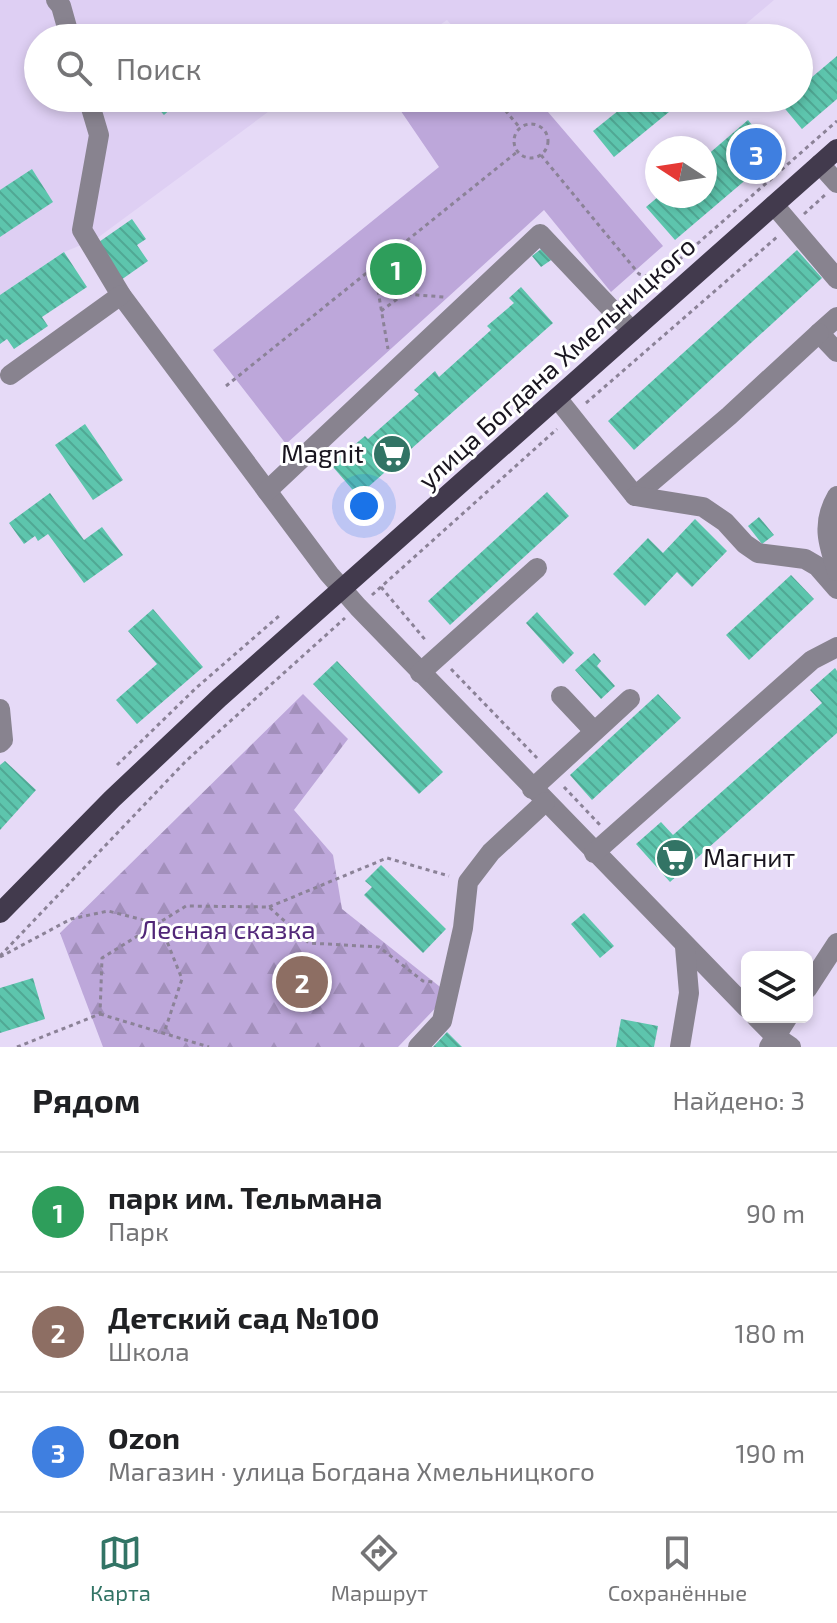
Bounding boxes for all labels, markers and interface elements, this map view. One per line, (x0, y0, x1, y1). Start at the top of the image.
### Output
search box (24, 24, 813, 112)
icon: search (52, 46, 96, 90)
text: Поиск (116, 50, 202, 86)
pin: 3 (730, 124, 782, 184)
north arrow (645, 136, 717, 208)
street label: улица Богдана Хмельницкого (411, 229, 702, 495)
pin: 1 (370, 239, 422, 299)
supermarket icon: Magnit (371, 433, 413, 475)
place label: Magnit (281, 437, 364, 468)
your location (344, 486, 384, 526)
supermarket icon: Магнит (654, 837, 696, 879)
place label: Магнит (703, 841, 796, 872)
park label: Лесная сказка (140, 913, 316, 944)
map controls (741, 951, 813, 1023)
button: layers (741, 951, 813, 1023)
pin: 2 (276, 952, 328, 1012)
text: Рядом (32, 1079, 140, 1120)
text: Найдено: 3 (672, 1084, 805, 1115)
text: парк им. Тельмана (108, 1179, 382, 1215)
text: 1 (52, 1197, 64, 1228)
text: 90 m (746, 1197, 805, 1228)
text: Парк (108, 1215, 169, 1246)
text: Детский сад №100 (108, 1299, 379, 1335)
text: 2 (50, 1317, 66, 1348)
text: 180 m (735, 1317, 805, 1348)
text: Школа (108, 1335, 190, 1366)
text: Ozon (108, 1419, 180, 1455)
text: 3 (51, 1437, 65, 1468)
text: 190 m (736, 1437, 805, 1468)
text: Магазин · улица Богдана Хмельницкого (108, 1455, 595, 1486)
tab: Карта (90, 1531, 151, 1605)
tab: Маршрут (331, 1531, 428, 1605)
tab: Сохранённые (608, 1531, 747, 1605)

